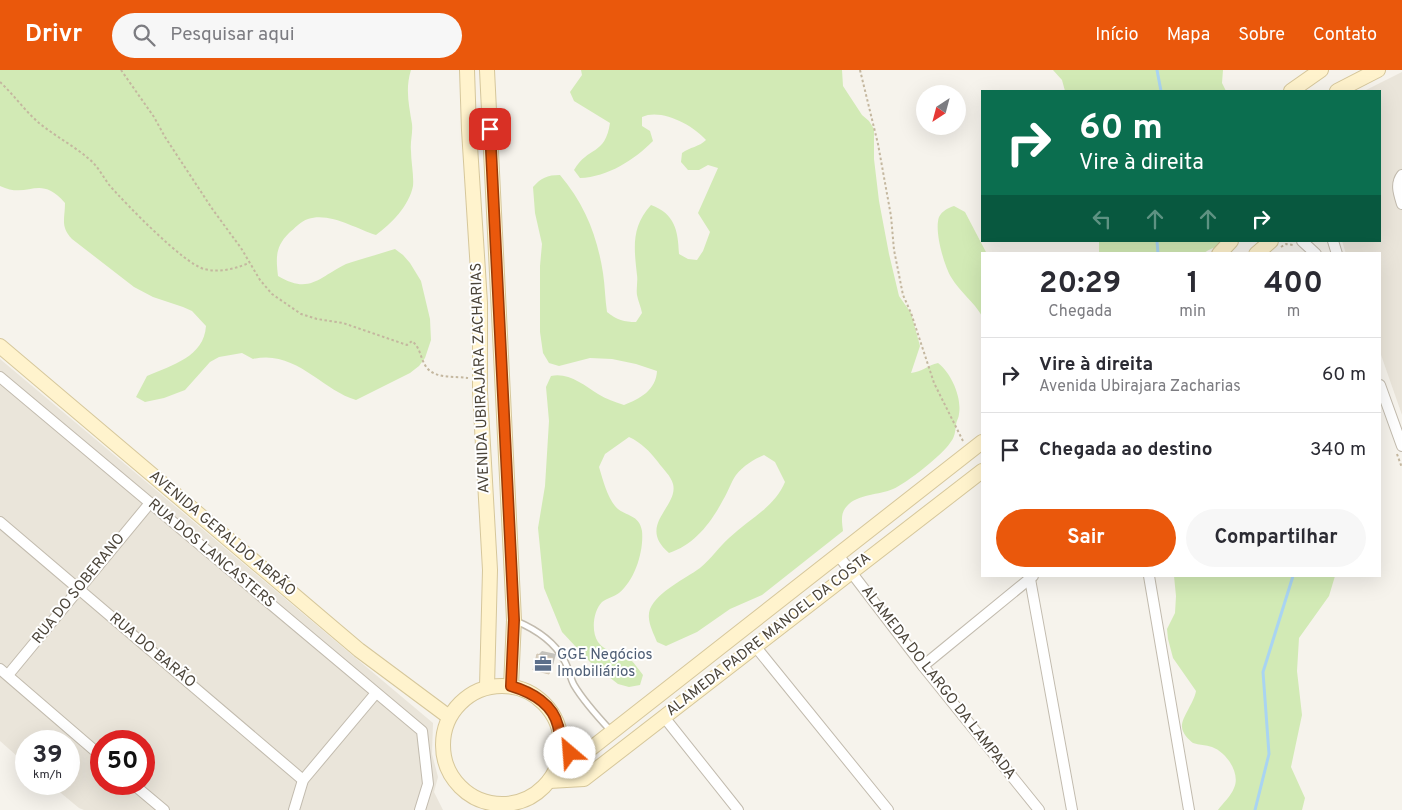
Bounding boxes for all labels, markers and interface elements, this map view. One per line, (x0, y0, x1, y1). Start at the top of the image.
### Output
search box (112, 13, 462, 58)
text: Drivr (25, 20, 82, 50)
icon: search (130, 21, 158, 49)
text: Pesquisar aqui (170, 23, 295, 47)
text: Início (1095, 24, 1139, 47)
text: Mapa (1167, 24, 1210, 47)
text: Sobre (1238, 24, 1285, 47)
text: Contato (1313, 24, 1377, 47)
north arrow (916, 85, 966, 135)
map controls (916, 85, 966, 135)
text: 60 m (1079, 107, 1163, 151)
pin (469, 108, 511, 150)
icon: right (996, 110, 1061, 175)
icon: arrive (476, 115, 504, 143)
text: Vire à direita (1079, 150, 1204, 177)
icon: left (1088, 205, 1116, 233)
icon: ahead (1141, 205, 1169, 233)
icon: ahead (1194, 205, 1222, 233)
icon: right (1247, 205, 1275, 233)
street label: AVENIDA UBIRAJARA ZACHARIAS (467, 262, 495, 494)
text: 20:29 (1039, 266, 1121, 303)
text: 1 (1187, 266, 1199, 303)
text: 400 (1264, 266, 1323, 303)
text: Chegada (1048, 302, 1112, 322)
text: min (1179, 302, 1206, 322)
text: m (1287, 302, 1300, 322)
text: Vire à direita (1039, 353, 1153, 377)
icon: right (996, 361, 1024, 389)
text: 60 m (1322, 363, 1366, 387)
text: Avenida Ubirajara Zacharias (1039, 377, 1241, 397)
icon: arrive (996, 436, 1024, 464)
text: Chegada ao destino (1039, 438, 1213, 462)
text: 340 m (1310, 438, 1366, 462)
street label: AVENIDA GERALDO ABRÃO (145, 466, 300, 601)
street label: RUA DOS LANCASTERS (144, 495, 278, 613)
button: Sair (996, 509, 1176, 567)
button: Compartilhar (1186, 509, 1366, 567)
street label: RUA DO SOBERANO (29, 530, 129, 648)
street label: ALAMEDA PADRE MANOEL DA COSTA (663, 549, 875, 721)
street label: ALAMEDA DO LARGO DA LAMPADA (856, 582, 1020, 784)
street label: RUA DO BARÃO (105, 609, 200, 693)
place label: GGE Negócios Imobiliários (557, 646, 652, 682)
office icon: GGE Negócios Imobiliários (533, 654, 553, 674)
position arrow (543, 726, 595, 778)
speed limit sign: 50 (90, 730, 155, 795)
text: 39 (32, 740, 63, 772)
text: km/h (33, 767, 62, 783)

